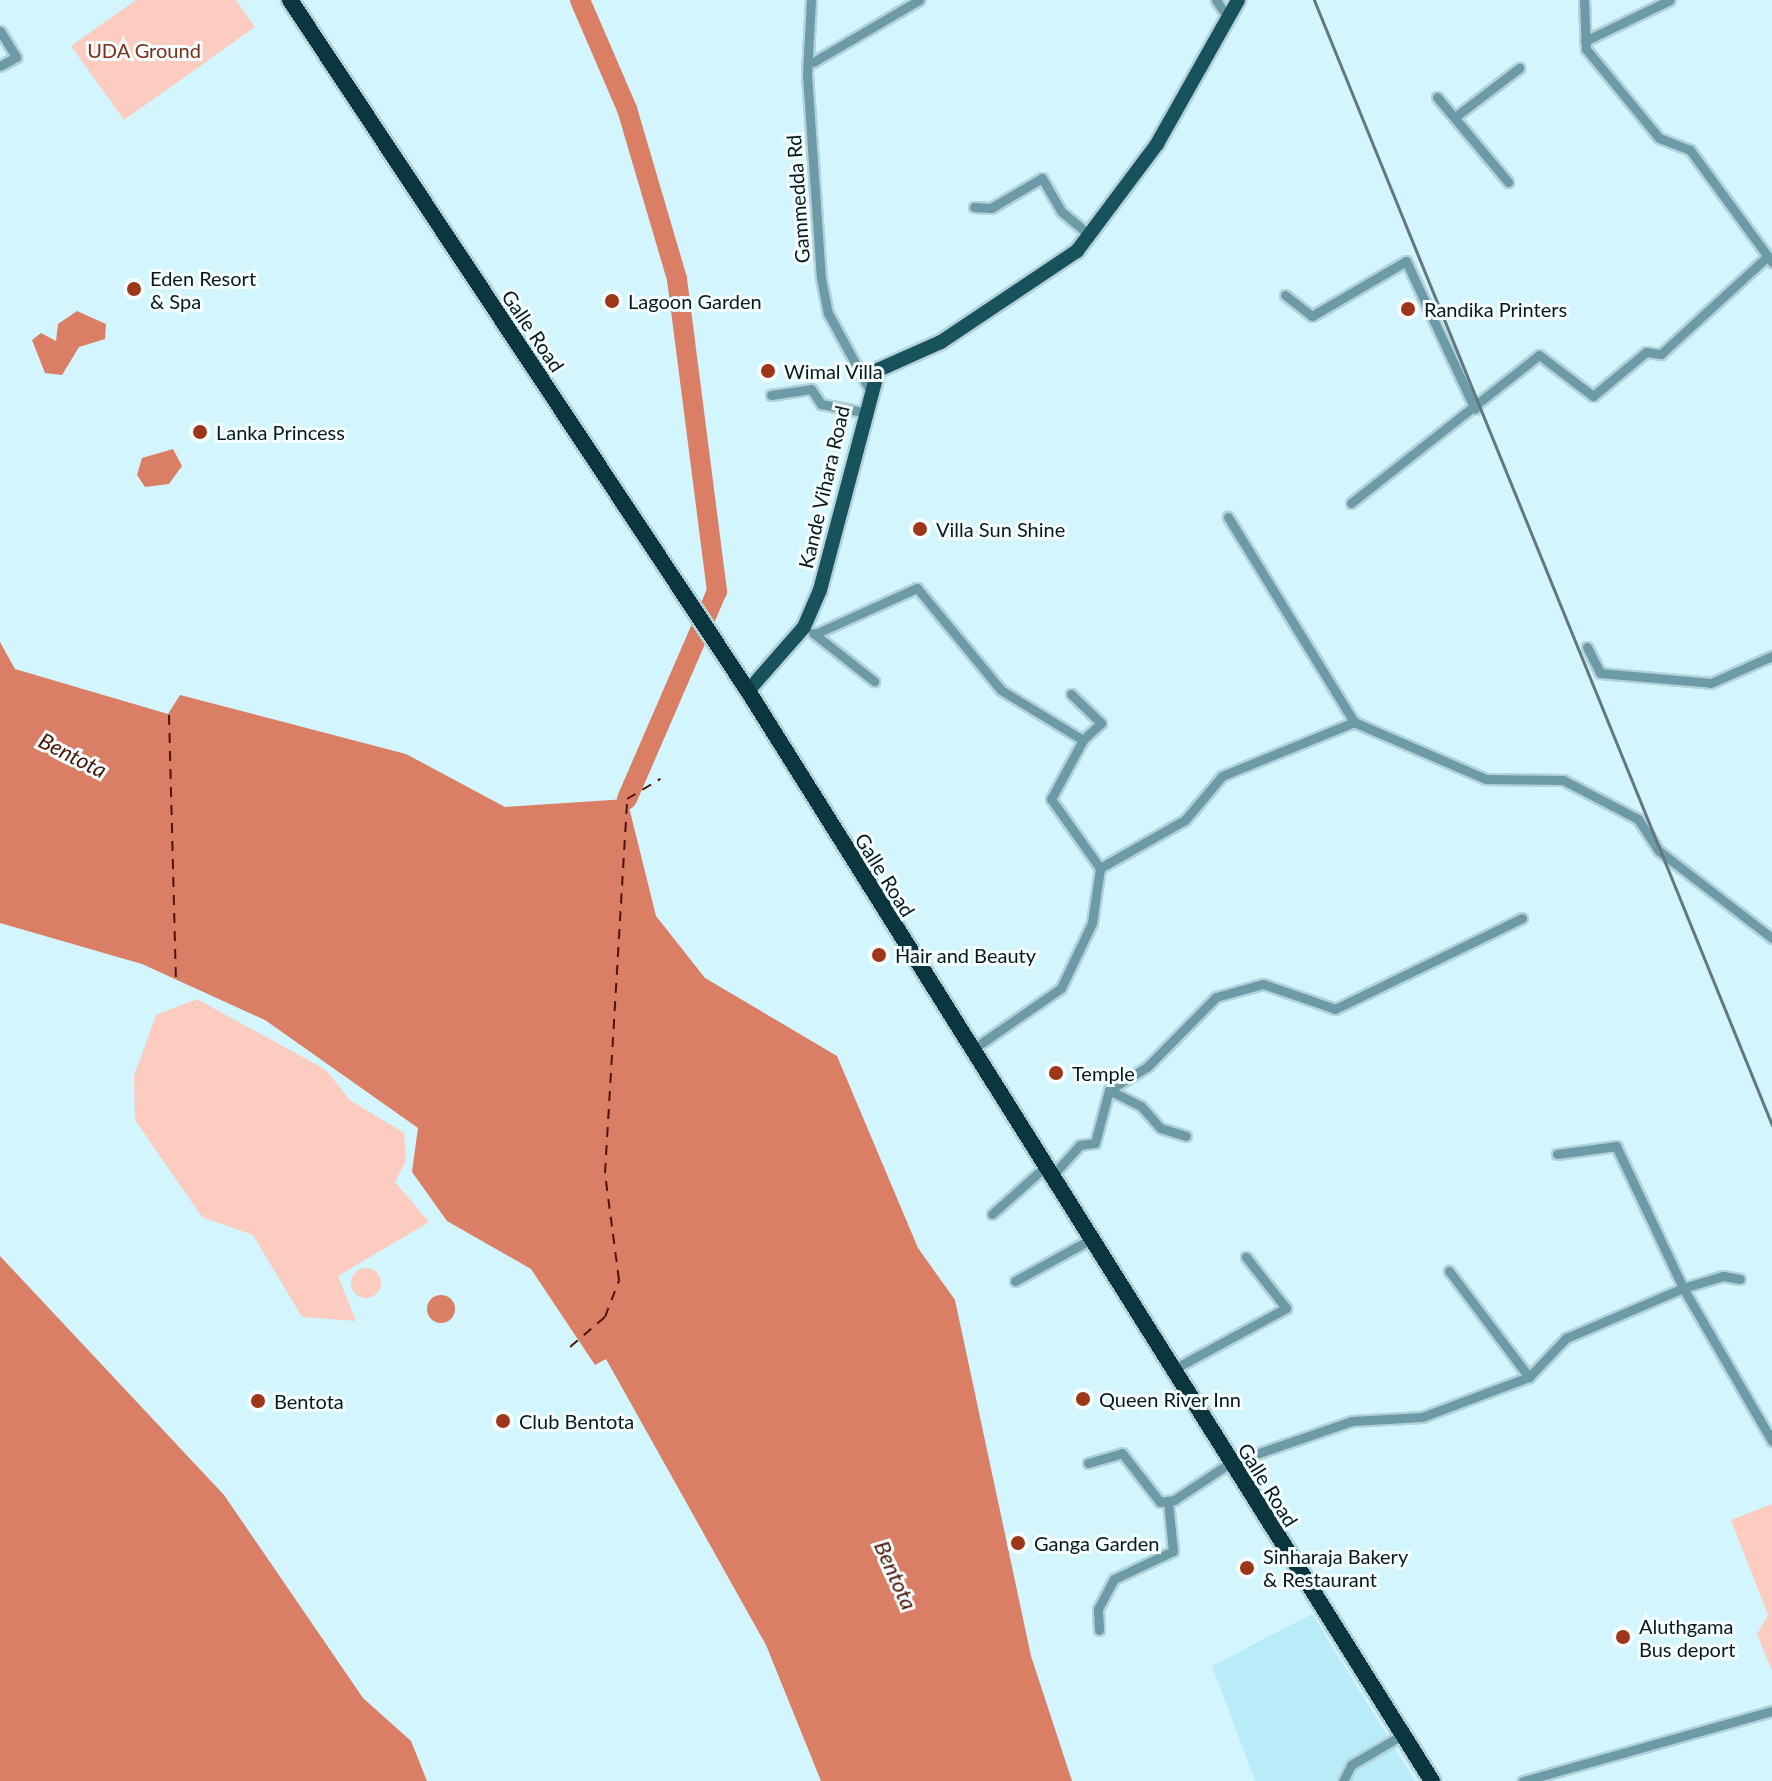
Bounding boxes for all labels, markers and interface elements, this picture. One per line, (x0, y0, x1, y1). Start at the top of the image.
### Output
park label: UDA Ground (87, 38, 201, 62)
street label: Gammedda Rd (782, 134, 814, 264)
place label: Eden Resort & Spa (150, 266, 256, 313)
marker: Eden Resort & Spa (125, 280, 143, 298)
street label: Galle Road (497, 285, 569, 377)
place label: Lagoon Garden (628, 289, 762, 313)
marker: Lagoon Garden (603, 292, 621, 310)
place label: Randika Printers (1424, 297, 1567, 321)
marker: Randika Printers (1399, 300, 1417, 318)
place label: Wimal Villa (784, 359, 883, 383)
marker: Wimal Villa (759, 362, 777, 380)
street label: Kande Vihara Road (794, 403, 854, 571)
place label: Lanka Princess (216, 420, 345, 444)
marker: Lanka Princess (191, 423, 209, 441)
place label: Villa Sun Shine (936, 517, 1065, 541)
marker: Villa Sun Shine (911, 520, 929, 538)
water label: Bentota (35, 727, 111, 783)
street label: Galle Road (850, 829, 920, 921)
place label: Hair and Beauty (895, 943, 1036, 967)
marker: Hair and Beauty (870, 946, 888, 964)
place label: Temple (1072, 1061, 1135, 1085)
marker: Temple (1047, 1064, 1065, 1082)
place label: Queen River Inn (1099, 1387, 1241, 1411)
place label: Bentota (274, 1389, 344, 1413)
marker: Queen River Inn (1074, 1390, 1092, 1408)
marker: Bentota (249, 1392, 267, 1410)
place label: Club Bentota (519, 1409, 634, 1433)
marker: Club Bentota (494, 1412, 512, 1430)
street label: Galle Road (1233, 1439, 1303, 1531)
place label: Ganga Garden (1034, 1531, 1159, 1555)
marker: Ganga Garden (1009, 1534, 1027, 1552)
water label: Bentota (869, 1536, 923, 1614)
place label: Sinharaja Bakery & Restaurant (1263, 1544, 1408, 1591)
marker: Sinharaja Bakery & Restaurant (1238, 1559, 1256, 1577)
place label: Aluthgama Bus deport (1639, 1614, 1735, 1661)
marker: Aluthgama Bus deport (1614, 1628, 1632, 1646)

